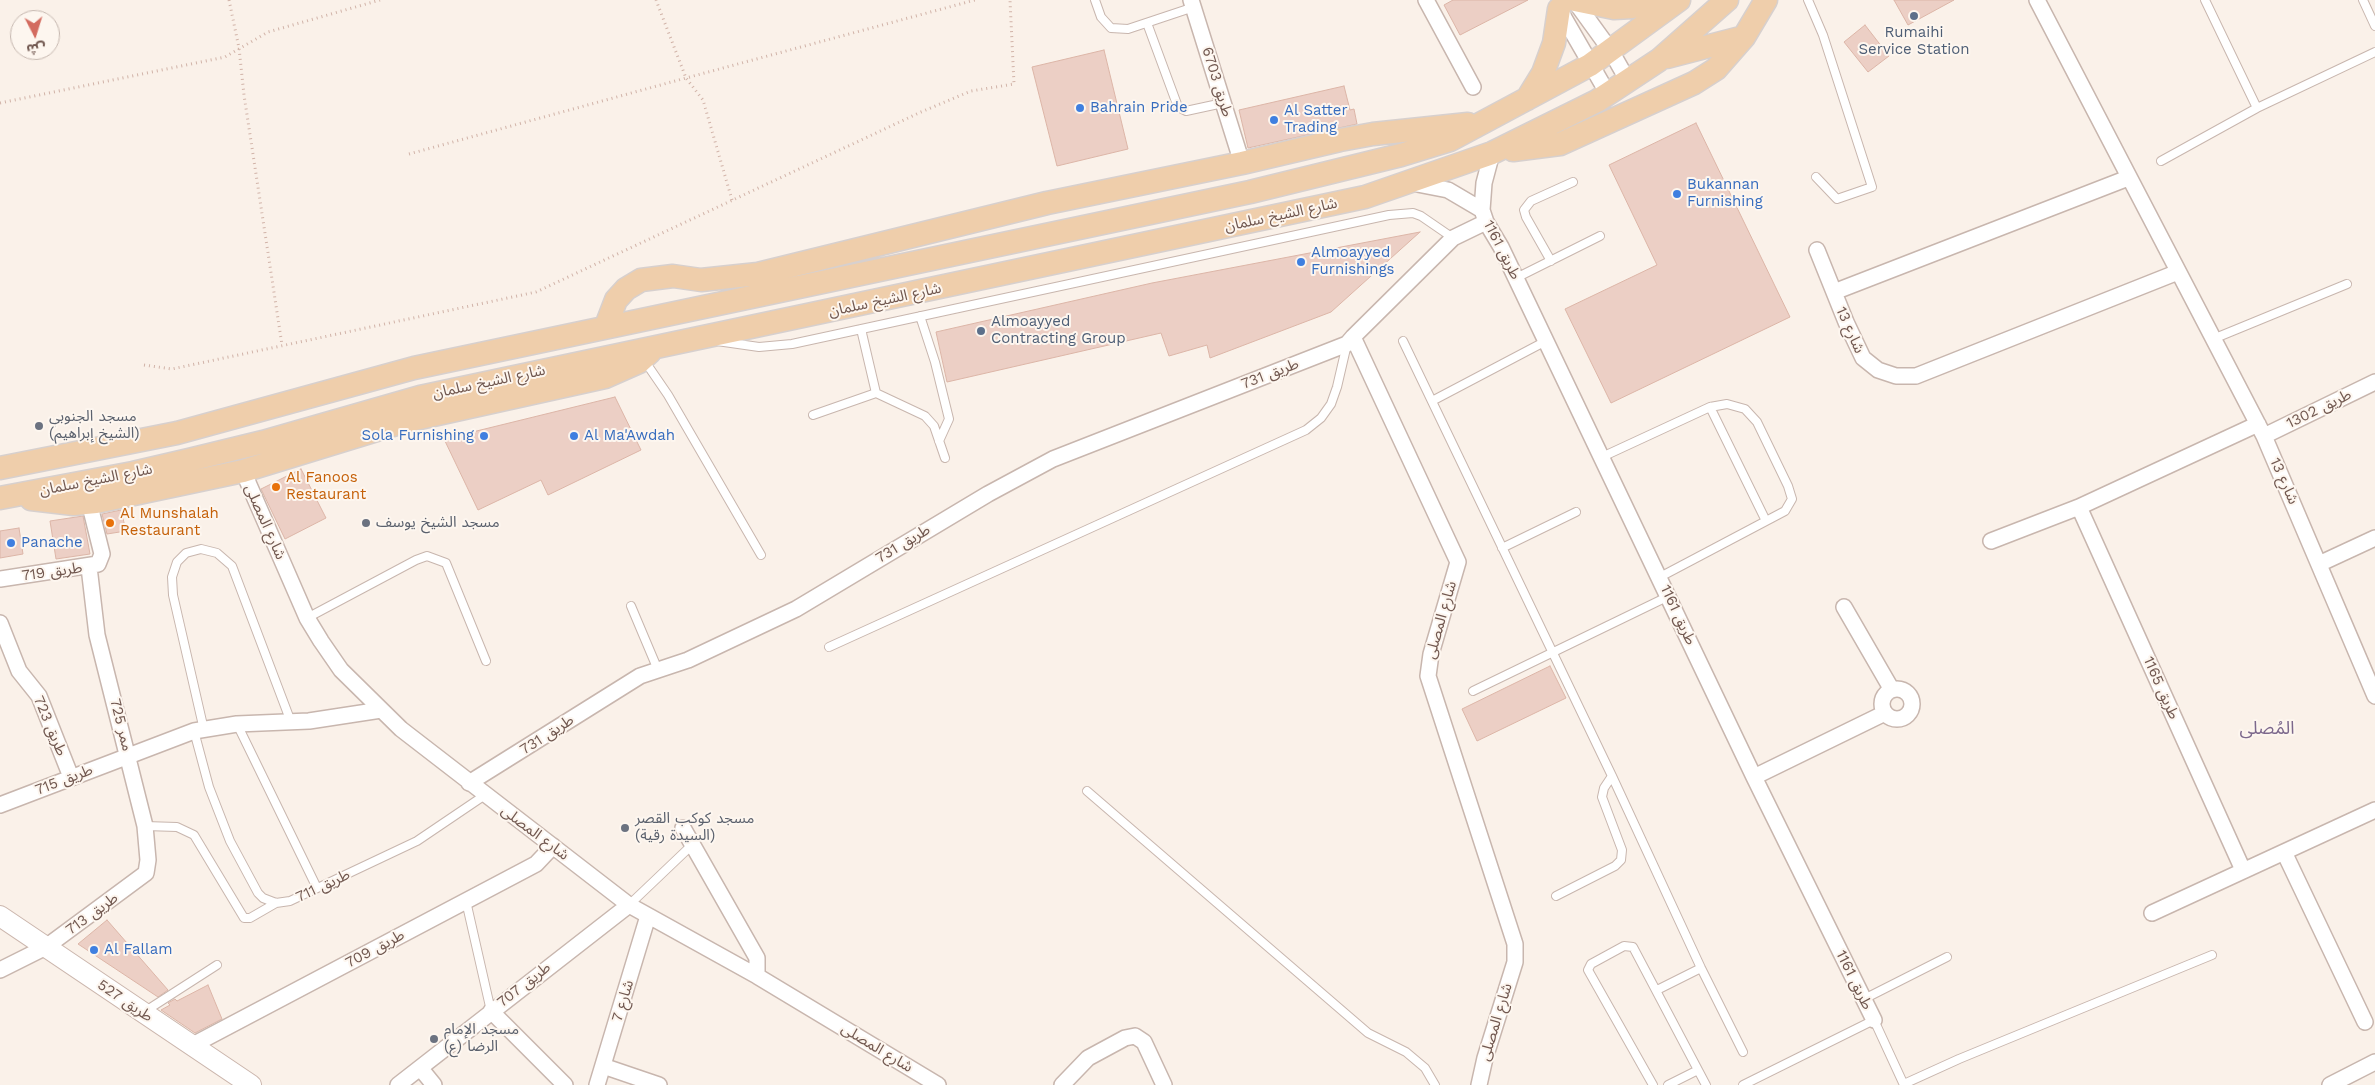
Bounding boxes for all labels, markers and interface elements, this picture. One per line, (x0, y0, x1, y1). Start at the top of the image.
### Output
north arrow (10, 10, 60, 60)
marker: Rumaihi Service Station (1908, 10, 1920, 22)
place label: Rumaihi Service Station (1859, 24, 1969, 59)
text: ش (26, 40, 46, 58)
street label: طريق 6703 (1198, 45, 1236, 119)
place label: Bahrain Pride (1090, 99, 1188, 117)
marker: Bahrain Pride (1074, 102, 1086, 114)
place label: Al Satter Trading (1284, 102, 1348, 137)
marker: Al Satter Trading (1268, 114, 1280, 126)
place label: Bukannan Furnishing (1687, 176, 1763, 211)
marker: Bukannan Furnishing (1671, 188, 1683, 200)
street label: شارع الشيخ سلمان (1223, 194, 1339, 236)
street label: طريق 1161 (1479, 217, 1525, 283)
place label: Almoayyed Furnishings (1311, 244, 1395, 279)
marker: Almoayyed Furnishings (1295, 256, 1307, 268)
street label: شارع الشيخ سلمان (827, 279, 943, 321)
street label: شارع 13 (1832, 304, 1868, 356)
place label: Almoayyed Contracting Group (991, 313, 1126, 348)
marker: Almoayyed Contracting Group (975, 325, 987, 337)
street label: طريق 731 (1239, 355, 1301, 393)
street label: شارع الشيخ سلمان (431, 361, 547, 403)
street label: طريق 1302 (2284, 386, 2354, 432)
place label: مسجد الجنوبي (الشيخ إبراهيم) (49, 408, 139, 443)
marker: مسجد الجنوبي (الشيخ إبراهيم) (33, 420, 45, 432)
place label: Sola Furnishing (362, 427, 474, 445)
place label: Al Ma'Awdah (584, 427, 675, 445)
marker: Sola Furnishing (478, 430, 490, 442)
marker: Al Ma'Awdah (568, 430, 580, 442)
street label: شارع 13 (2266, 455, 2302, 507)
street label: شارع الشيخ سلمان (38, 460, 154, 500)
place label: Al Fanoos Restaurant (286, 469, 366, 504)
marker: Al Fanoos Restaurant (270, 481, 282, 493)
street label: شارع المصلى (240, 482, 290, 562)
place label: Al Munshalah Restaurant (120, 505, 219, 540)
place label: مسجد الشيخ يوسف (376, 514, 500, 532)
marker: Al Munshalah Restaurant (104, 517, 116, 529)
marker: مسجد الشيخ يوسف (360, 517, 372, 529)
street label: طريق 731 (872, 521, 934, 567)
place label: Panache (21, 534, 83, 552)
marker: Panache (5, 537, 17, 549)
street label: طريق 719 (21, 559, 83, 585)
street label: شارع المصلى (1421, 579, 1461, 661)
street label: طريق 1161 (1656, 582, 1700, 648)
street label: طريق 1165 (2139, 654, 2183, 722)
street label: طريق 723 (29, 693, 71, 759)
street label: ممر 725 (106, 697, 136, 753)
street label: طريق 731 (517, 711, 577, 759)
district label: المُصلى (2239, 718, 2295, 740)
street label: طريق 715 (33, 761, 95, 799)
street label: شارع المصلى (498, 802, 572, 864)
place label: مسجد كوكب القصر (السيدة رقية) (635, 810, 754, 845)
marker: مسجد كوكب القصر (السيدة رقية) (619, 822, 631, 834)
street label: طريق 711 (293, 866, 353, 906)
street label: طريق 713 (62, 889, 122, 939)
street label: طريق 709 (342, 926, 408, 972)
place label: Al Fallam (104, 941, 172, 959)
marker: Al Fallam (88, 944, 100, 956)
street label: طريق 1161 (1832, 947, 1876, 1013)
street label: طريق 707 (494, 959, 554, 1011)
street label: طريق 527 (94, 976, 156, 1026)
street label: شارع 7 (608, 978, 638, 1024)
street label: شارع المصلى (1476, 981, 1516, 1063)
street label: شارع المصلى (838, 1020, 916, 1076)
place label: مسجد الإمام الرضا (ع) (444, 1021, 519, 1056)
marker: مسجد الإمام الرضا (ع) (428, 1033, 440, 1045)

